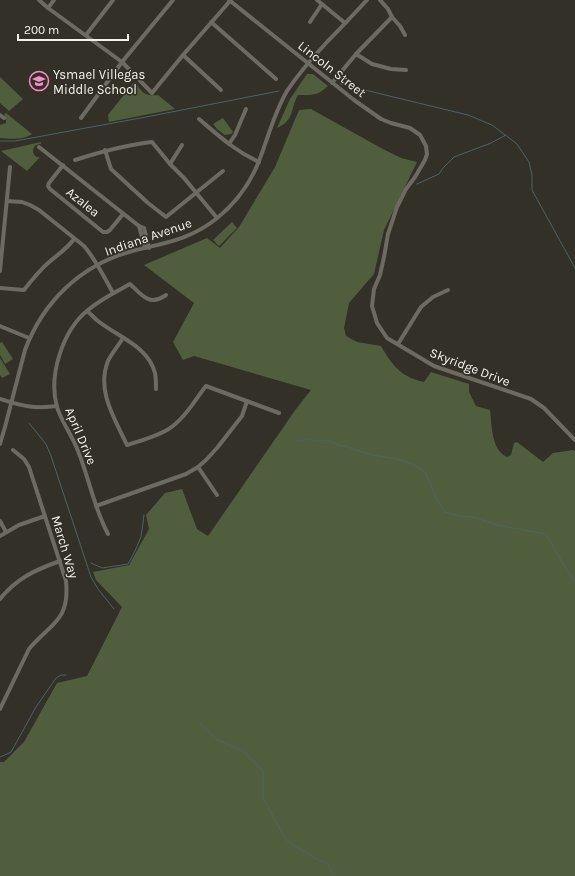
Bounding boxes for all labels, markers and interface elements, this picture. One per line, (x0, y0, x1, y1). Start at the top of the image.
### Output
scale bar (18, 16, 128, 42)
text: 200 m (24, 23, 59, 37)
street label: Lincoln Street (295, 38, 369, 100)
place label: Ysmael Villegas Middle School (53, 67, 145, 97)
school or university icon: Ysmael Villegas Middle School (28, 70, 50, 92)
street label: Azalea (63, 184, 103, 220)
street label: Indiana Avenue (102, 215, 194, 259)
street label: Skyridge Drive (428, 345, 513, 389)
street label: April Drive (62, 405, 100, 467)
street label: March Way (48, 514, 82, 580)

